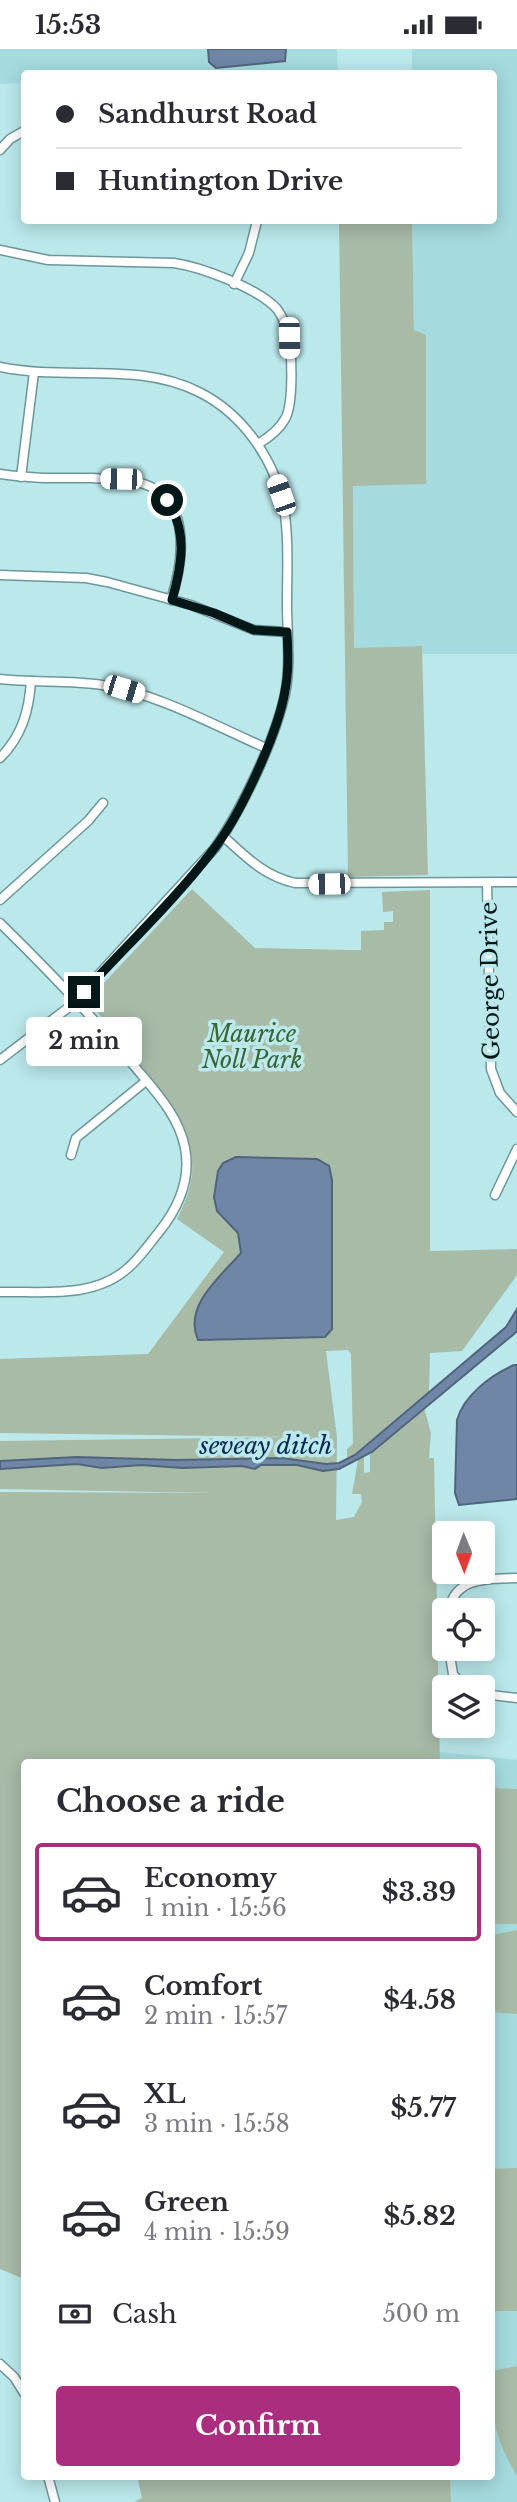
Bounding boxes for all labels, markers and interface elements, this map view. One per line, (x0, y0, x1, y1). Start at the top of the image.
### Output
text: 15:53 (35, 9, 101, 41)
text: Sandhurst Road (98, 98, 317, 130)
text: Huntington Drive (98, 165, 343, 197)
car (279, 317, 300, 359)
car (100, 468, 143, 490)
car (265, 472, 298, 518)
route start (151, 484, 183, 516)
car (101, 673, 148, 705)
car (308, 873, 351, 895)
street label: George Drive (475, 902, 505, 1060)
route end (68, 976, 100, 1008)
callout: 2 min (26, 1017, 142, 1065)
park label: Maurice Noll Park (201, 1020, 302, 1074)
text: 2 min (48, 1027, 120, 1055)
water label: seveay ditch (199, 1431, 332, 1460)
north arrow (432, 1521, 495, 1584)
map controls (432, 1521, 495, 1738)
button: locate (432, 1598, 495, 1661)
button: layers (432, 1675, 495, 1738)
text: Choose a ride (56, 1781, 285, 1821)
icon: car (60, 1861, 123, 1924)
text: Economy (144, 1862, 277, 1894)
text: $3.39 (382, 1876, 456, 1908)
text: 1 min · 15:56 (144, 1894, 287, 1922)
icon: car (60, 1969, 123, 2032)
text: Comfort (144, 1970, 262, 2002)
text: $4.58 (383, 1984, 456, 2016)
text: 2 min · 15:57 (144, 2002, 287, 2030)
icon: car (60, 2077, 123, 2140)
text: XL (144, 2078, 186, 2110)
text: $5.77 (391, 2092, 456, 2124)
text: 3 min · 15:58 (144, 2110, 290, 2138)
icon: car (60, 2185, 123, 2248)
text: Green (144, 2186, 229, 2218)
text: $5.82 (384, 2200, 456, 2232)
text: 4 min · 15:59 (144, 2218, 290, 2246)
icon: cash (56, 2295, 94, 2333)
text: Cash (112, 2298, 177, 2330)
text: 500 m (383, 2300, 460, 2328)
button: Confirm (56, 2386, 460, 2466)

